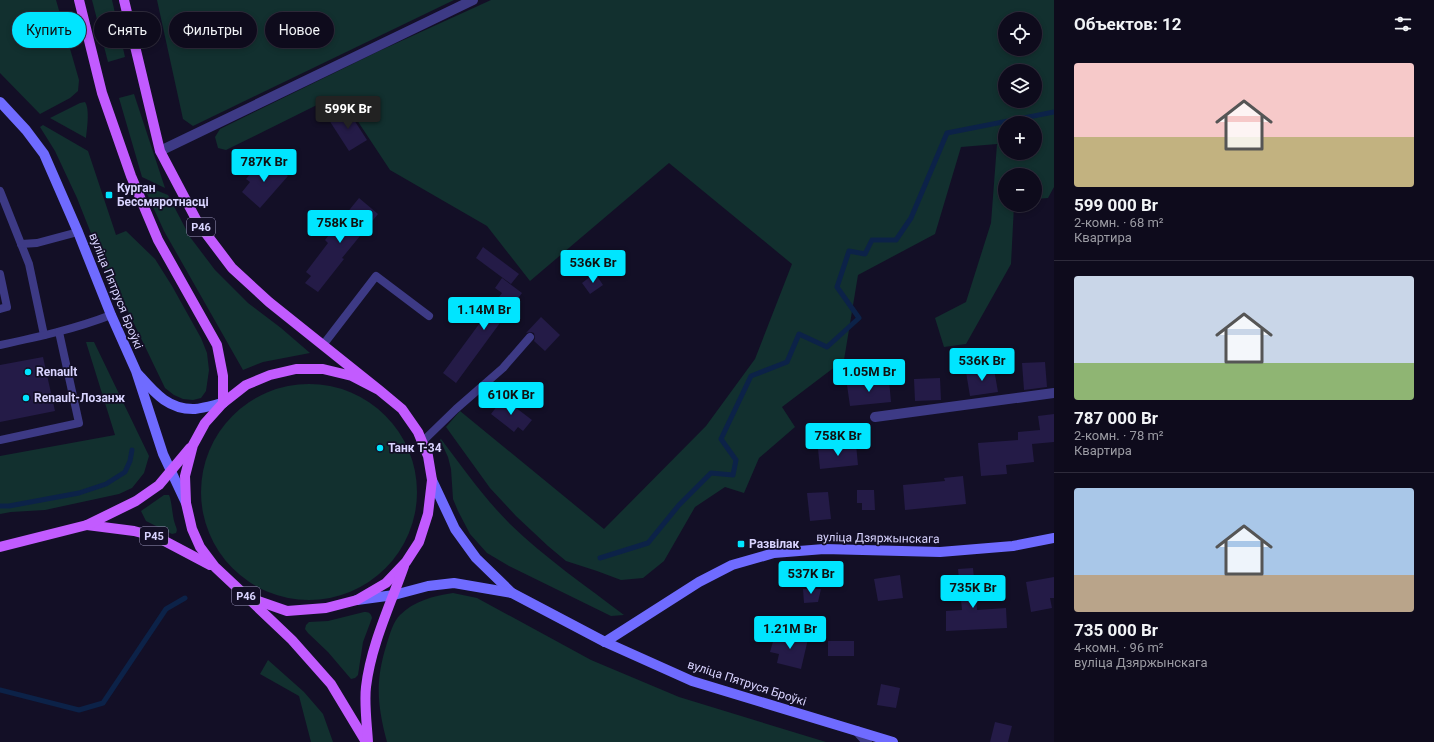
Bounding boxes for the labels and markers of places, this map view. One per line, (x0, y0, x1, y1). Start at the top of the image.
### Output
pin: 599K Br (311, 96, 385, 130)
pin: 787K Br (227, 149, 301, 183)
place label: Курган Бессмяротнасці (117, 181, 209, 209)
marker: Курган Бессмяротнасці (104, 190, 114, 200)
pin: 758K Br (303, 210, 377, 244)
pin: 536K Br (556, 250, 630, 284)
pin: 1.14M Br (443, 297, 525, 331)
pin: 536K Br (945, 348, 1019, 382)
pin: 1.05M Br (828, 359, 910, 393)
place label: Renault (36, 365, 77, 379)
marker: Renault (23, 367, 33, 377)
pin: 610K Br (474, 382, 548, 416)
place label: Renault-Лозанж (34, 391, 126, 405)
marker: Renault-Лозанж (21, 393, 31, 403)
pin: 758K Br (801, 423, 875, 457)
place label: Танк Т-34 (388, 441, 442, 455)
marker: Танк Т-34 (375, 443, 385, 453)
place label: Развілак (749, 537, 799, 551)
marker: Развілак (736, 539, 746, 549)
pin: 537K Br (774, 561, 848, 595)
pin: 735K Br (936, 575, 1010, 609)
pin: 1.21M Br (749, 616, 831, 650)

